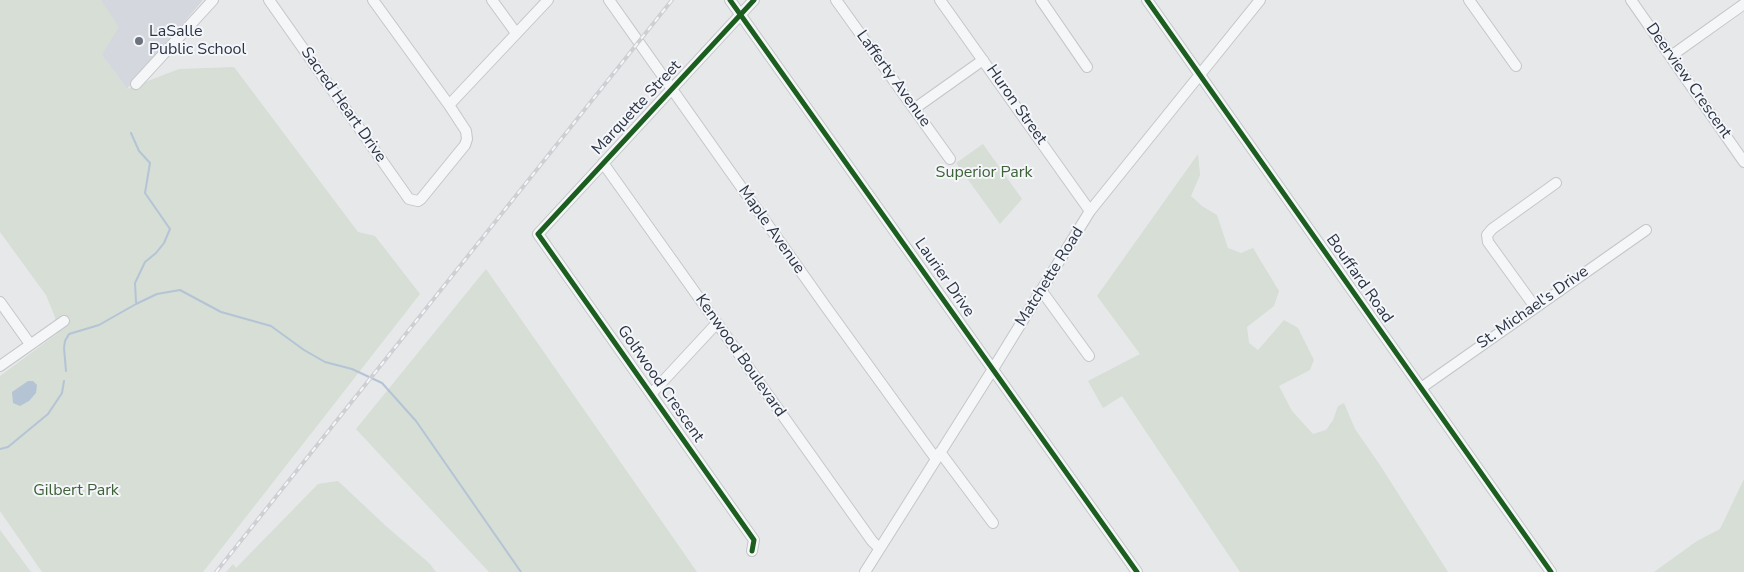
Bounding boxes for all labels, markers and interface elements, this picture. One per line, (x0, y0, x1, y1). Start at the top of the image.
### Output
street label: Deerview Crescent (1641, 20, 1735, 142)
place label: LaSalle Public School (149, 22, 246, 60)
street label: Lafferty Avenue (852, 27, 934, 131)
marker: LaSalle Public School (133, 35, 145, 47)
street label: Sacred Heart Drive (296, 44, 390, 166)
street label: Marquette Street (588, 57, 686, 159)
street label: Huron Street (982, 62, 1050, 148)
park label: Superior Park (936, 163, 1032, 183)
street label: Maple Avenue (734, 182, 808, 278)
street label: Matchette Road (1012, 224, 1088, 330)
street label: Bouffard Road (1321, 231, 1397, 327)
street label: Laurier Drive (910, 235, 978, 321)
street label: St. Michael's Drive (1474, 262, 1592, 354)
street label: Kenwood Boulevard (691, 291, 789, 421)
street label: Golfwood Crescent (613, 322, 707, 446)
park label: Gilbert Park (33, 481, 119, 501)

